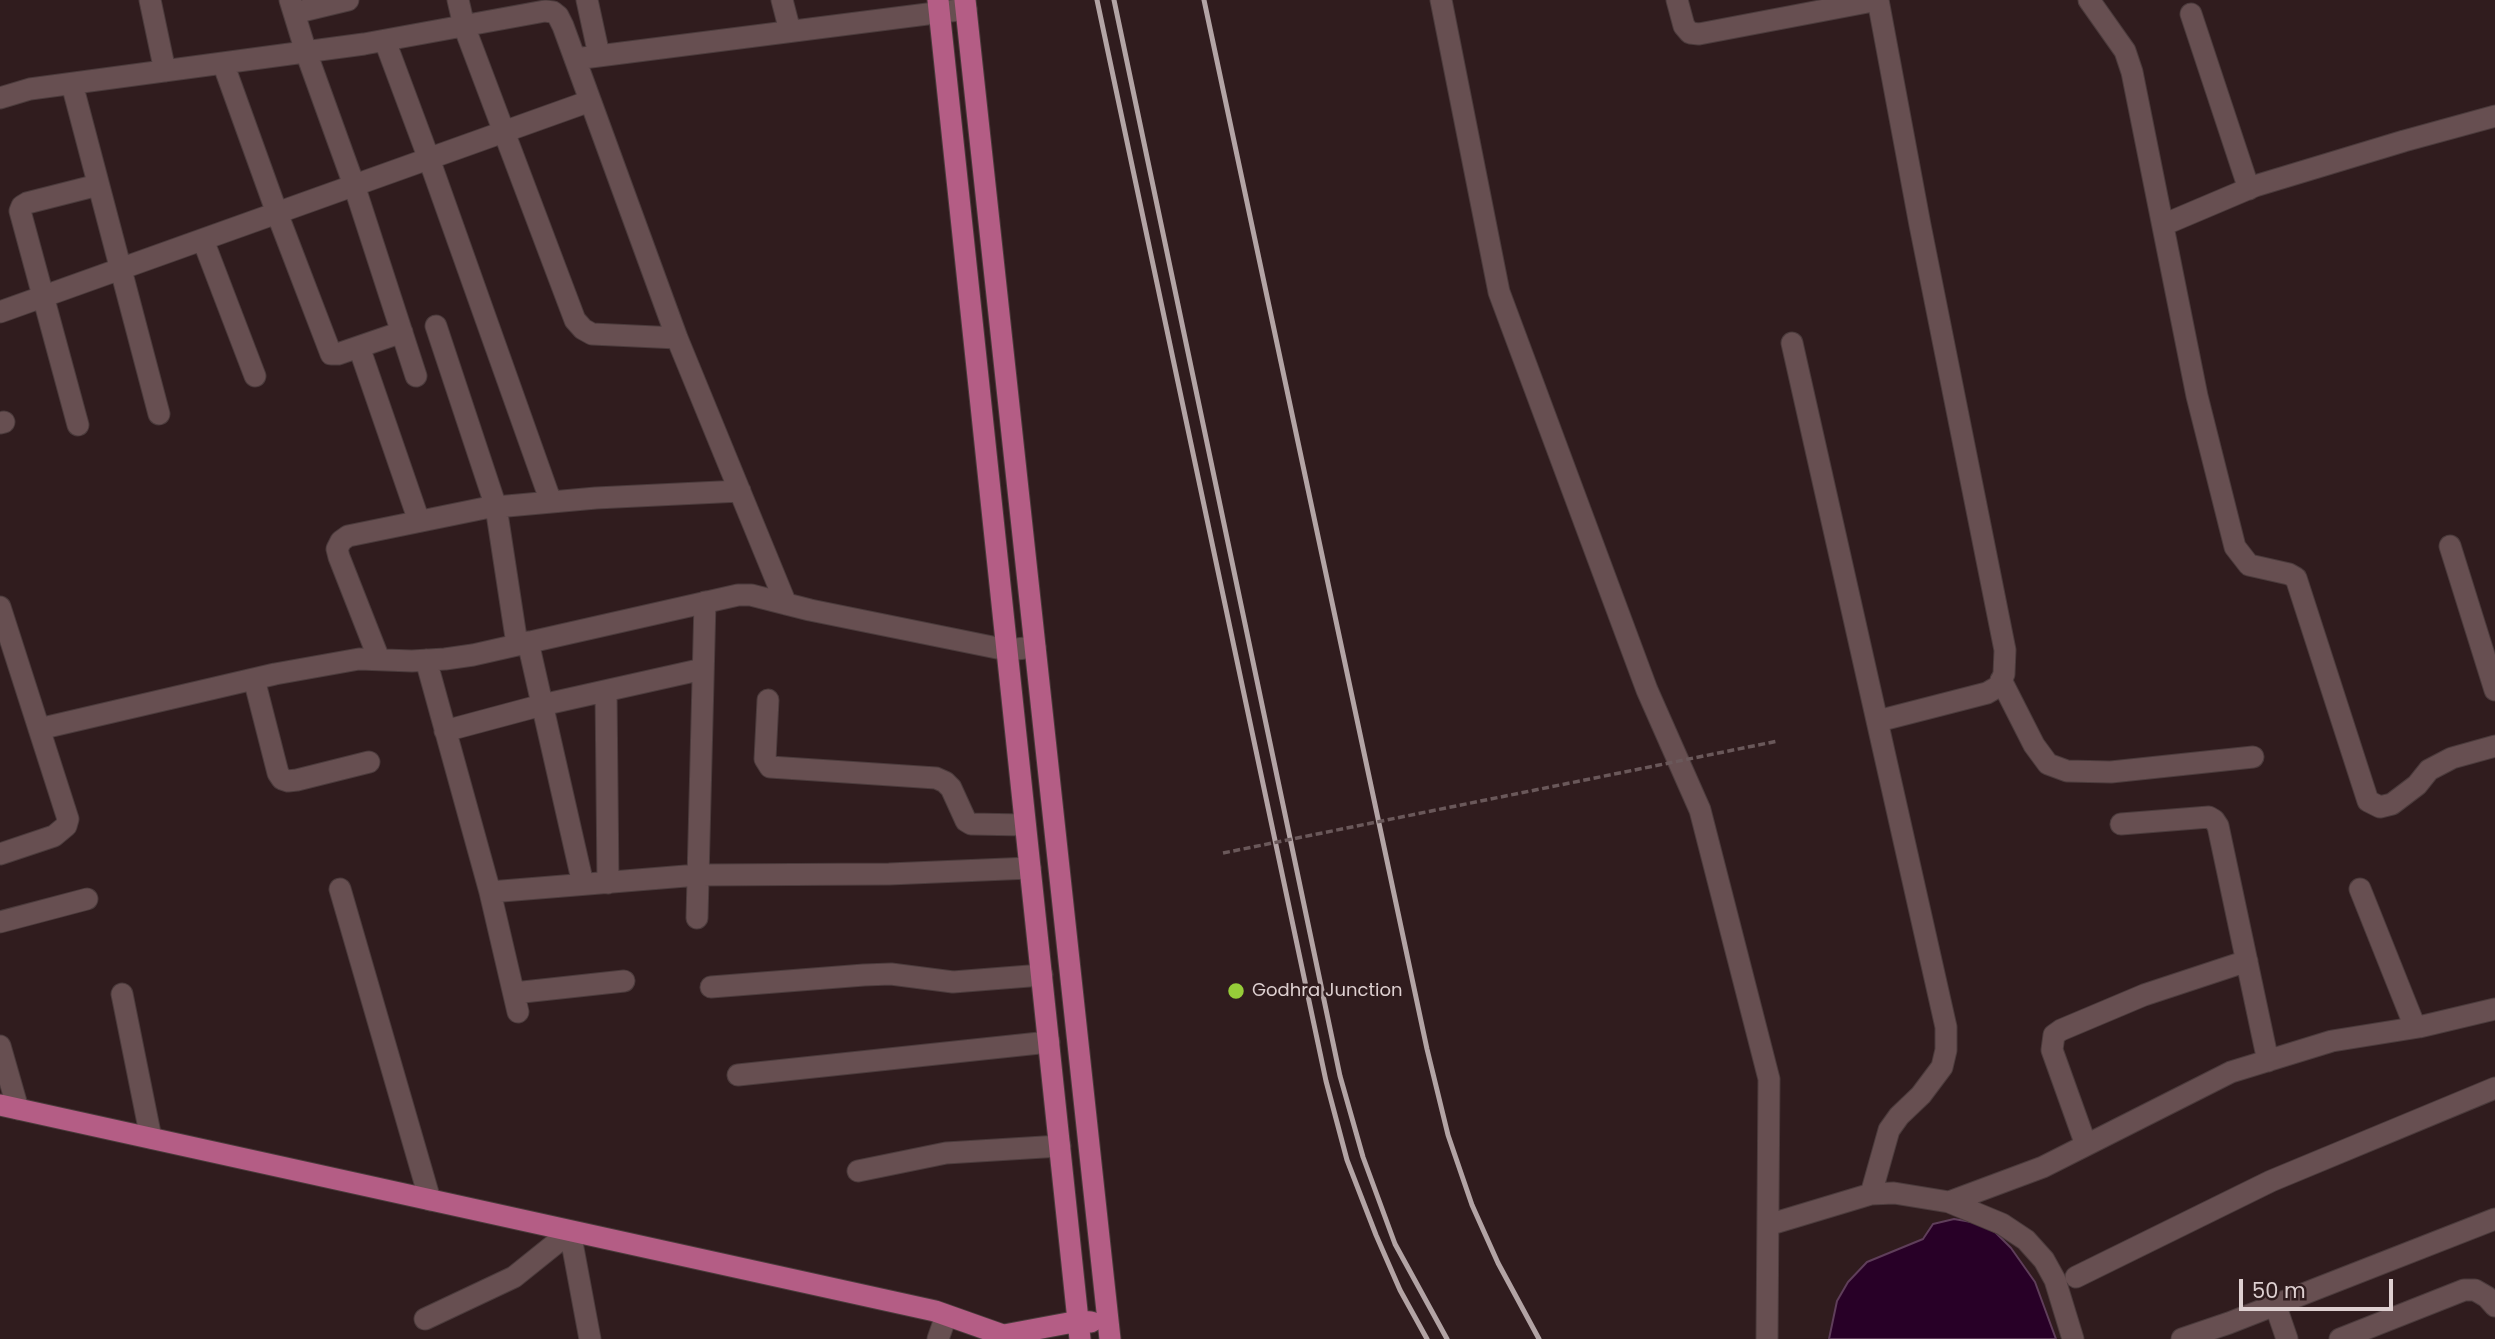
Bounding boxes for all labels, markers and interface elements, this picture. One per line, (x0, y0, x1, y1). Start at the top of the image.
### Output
place label: Godhra Junction (1252, 980, 1402, 1002)
marker: Godhra Junction (1226, 981, 1246, 1001)
scale bar (2243, 1266, 2397, 1310)
text: 50 m (2252, 1276, 2306, 1305)

